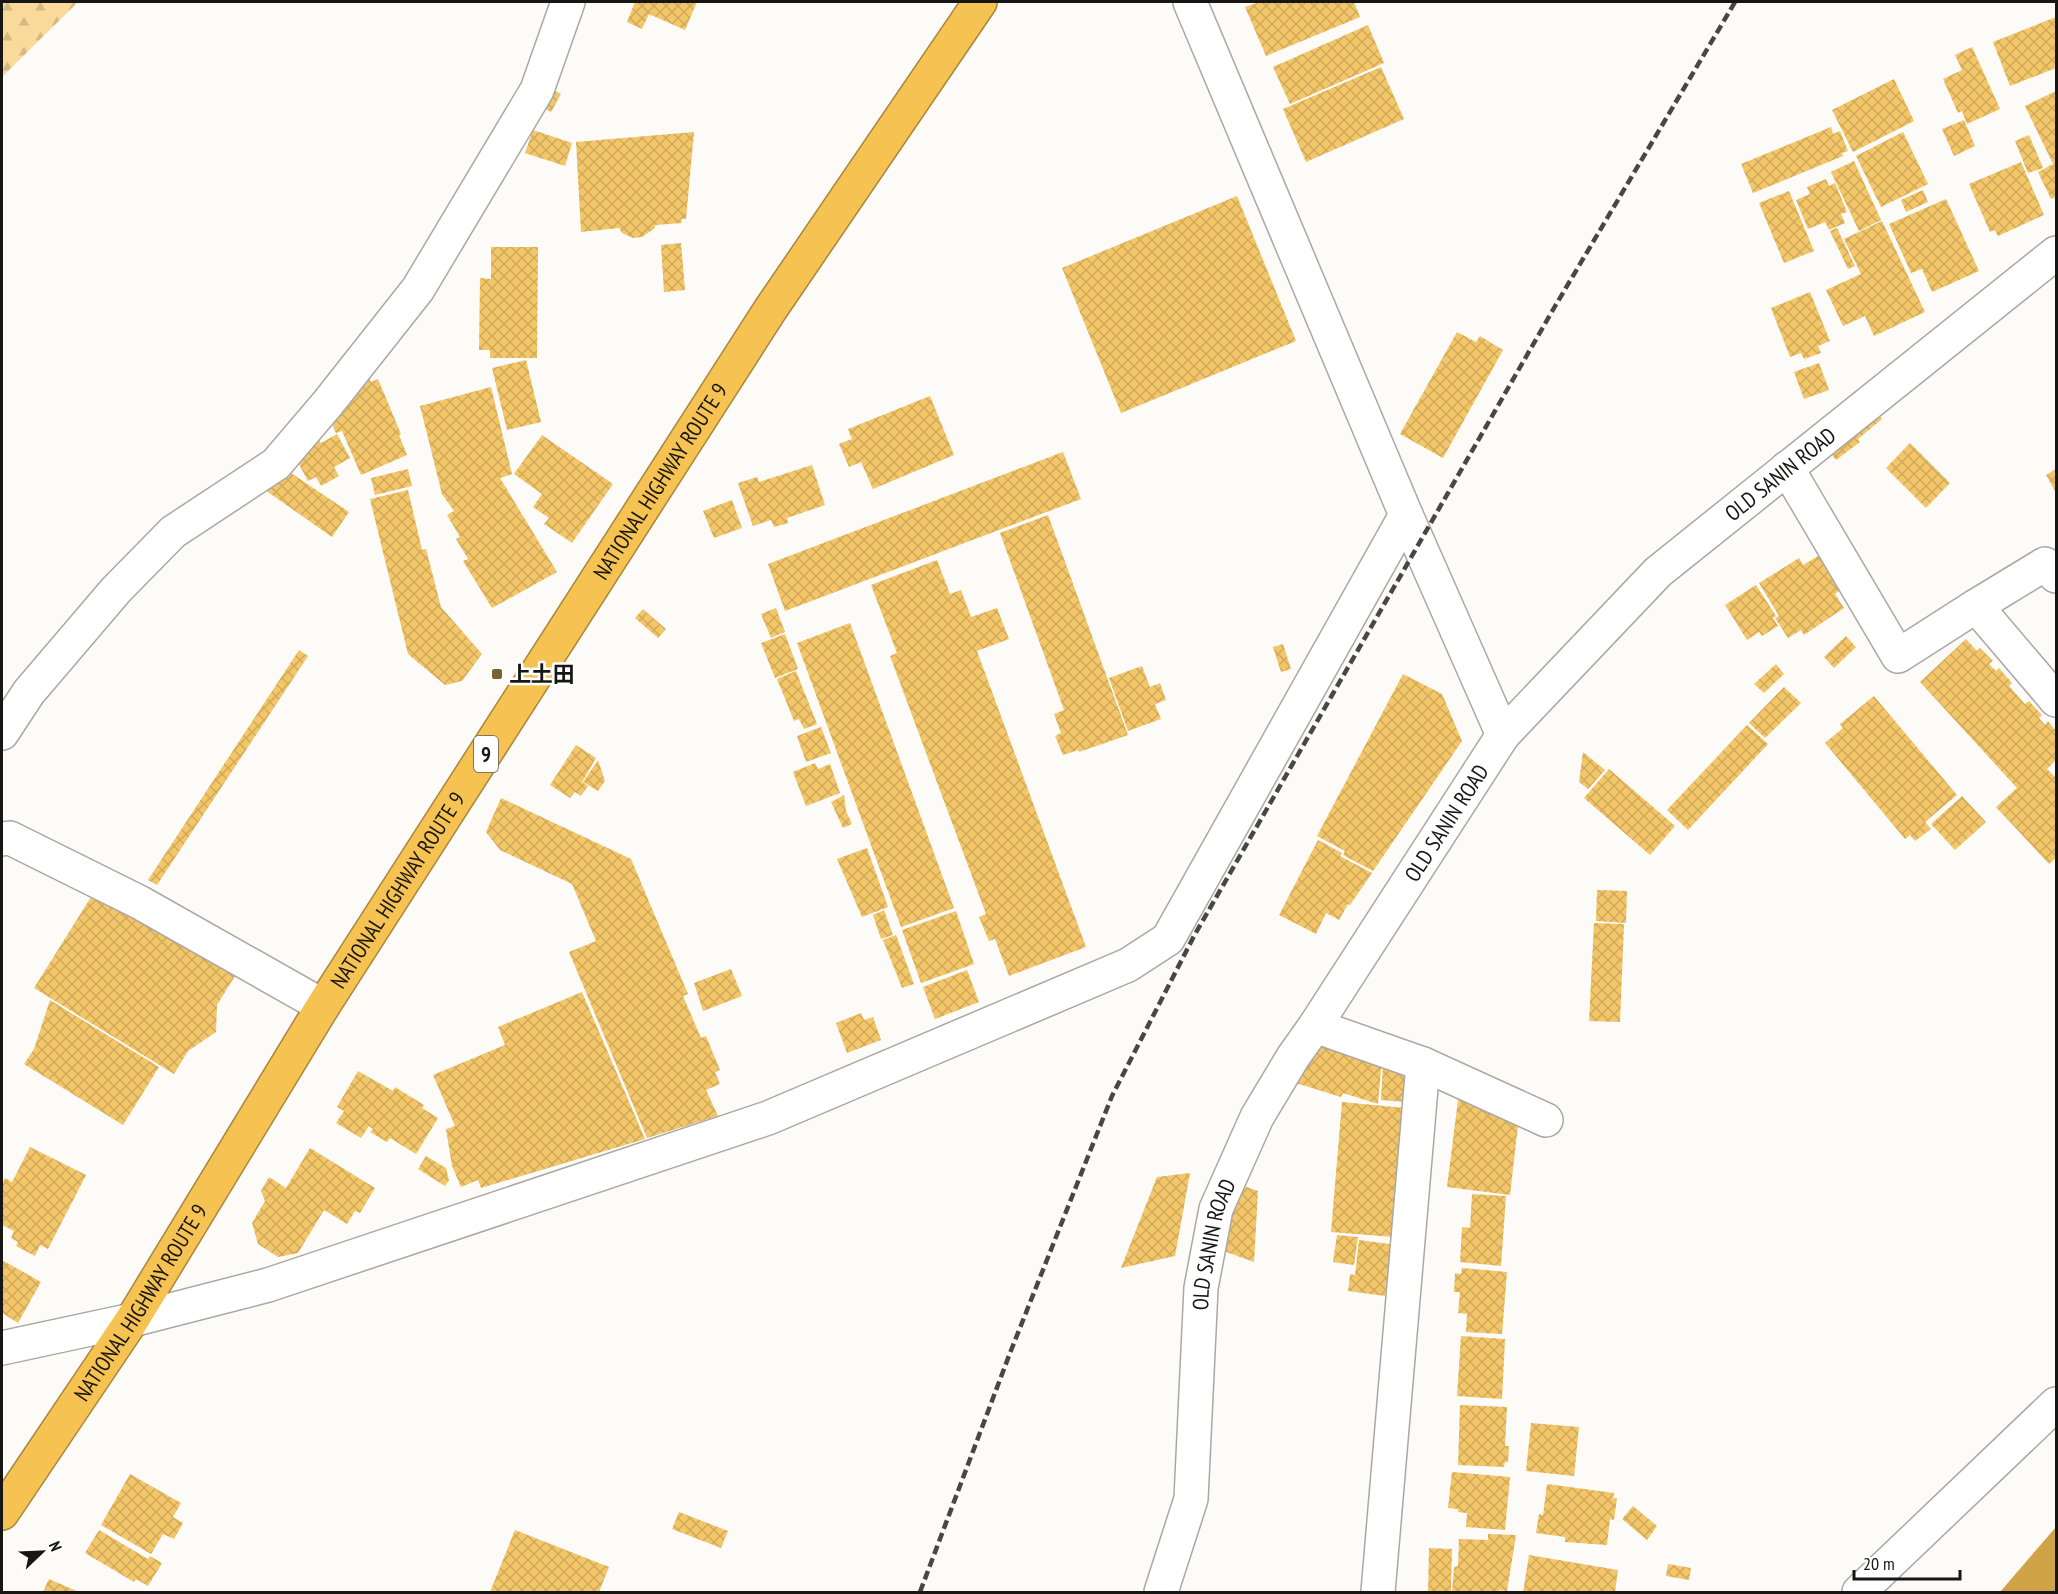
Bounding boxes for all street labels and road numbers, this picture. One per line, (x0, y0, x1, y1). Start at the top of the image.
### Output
street label: NATIONAL HIGHWAY ROUTE 9 (587, 378, 733, 585)
street label: OLD SANIN ROAD (1719, 421, 1841, 527)
road number: 9 (474, 736, 498, 772)
street label: OLD SANIN ROAD (1398, 759, 1494, 887)
street label: NATIONAL HIGHWAY ROUTE 9 (324, 787, 471, 994)
street label: OLD SANIN ROAD (1186, 1174, 1242, 1311)
street label: NATIONAL HIGHWAY ROUTE 9 (67, 1199, 213, 1406)

